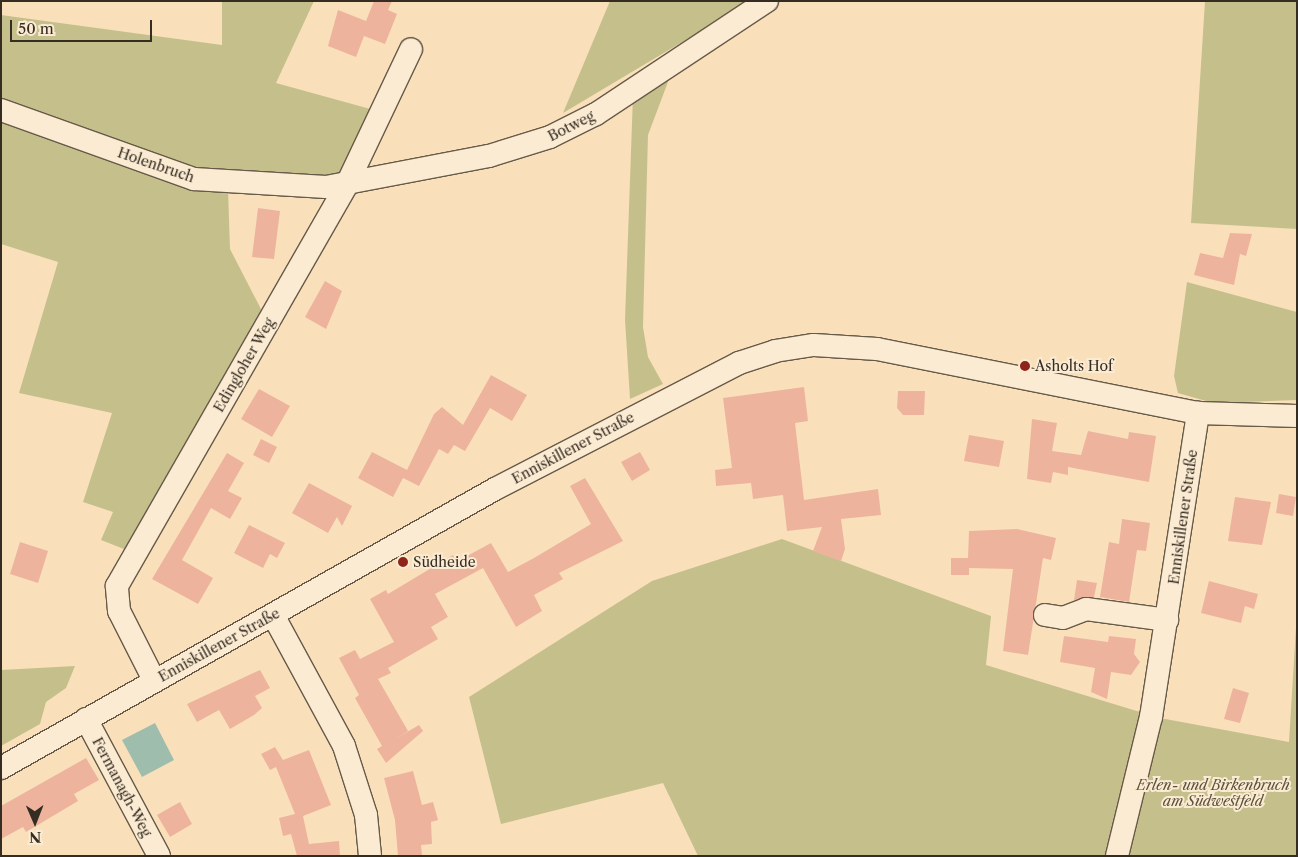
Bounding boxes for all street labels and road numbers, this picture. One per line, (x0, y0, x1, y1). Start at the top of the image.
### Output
street label: Botweg (545, 107, 597, 145)
street label: Holenbruch (115, 144, 197, 186)
street label: Edingloher Weg (210, 315, 278, 415)
street label: Enniskillener Straße (509, 409, 637, 487)
street label: Enniskillener Straße (1165, 448, 1201, 586)
street label: Enniskillener Straße (155, 605, 283, 685)
street label: Fermanagh-Weg (89, 734, 155, 840)

